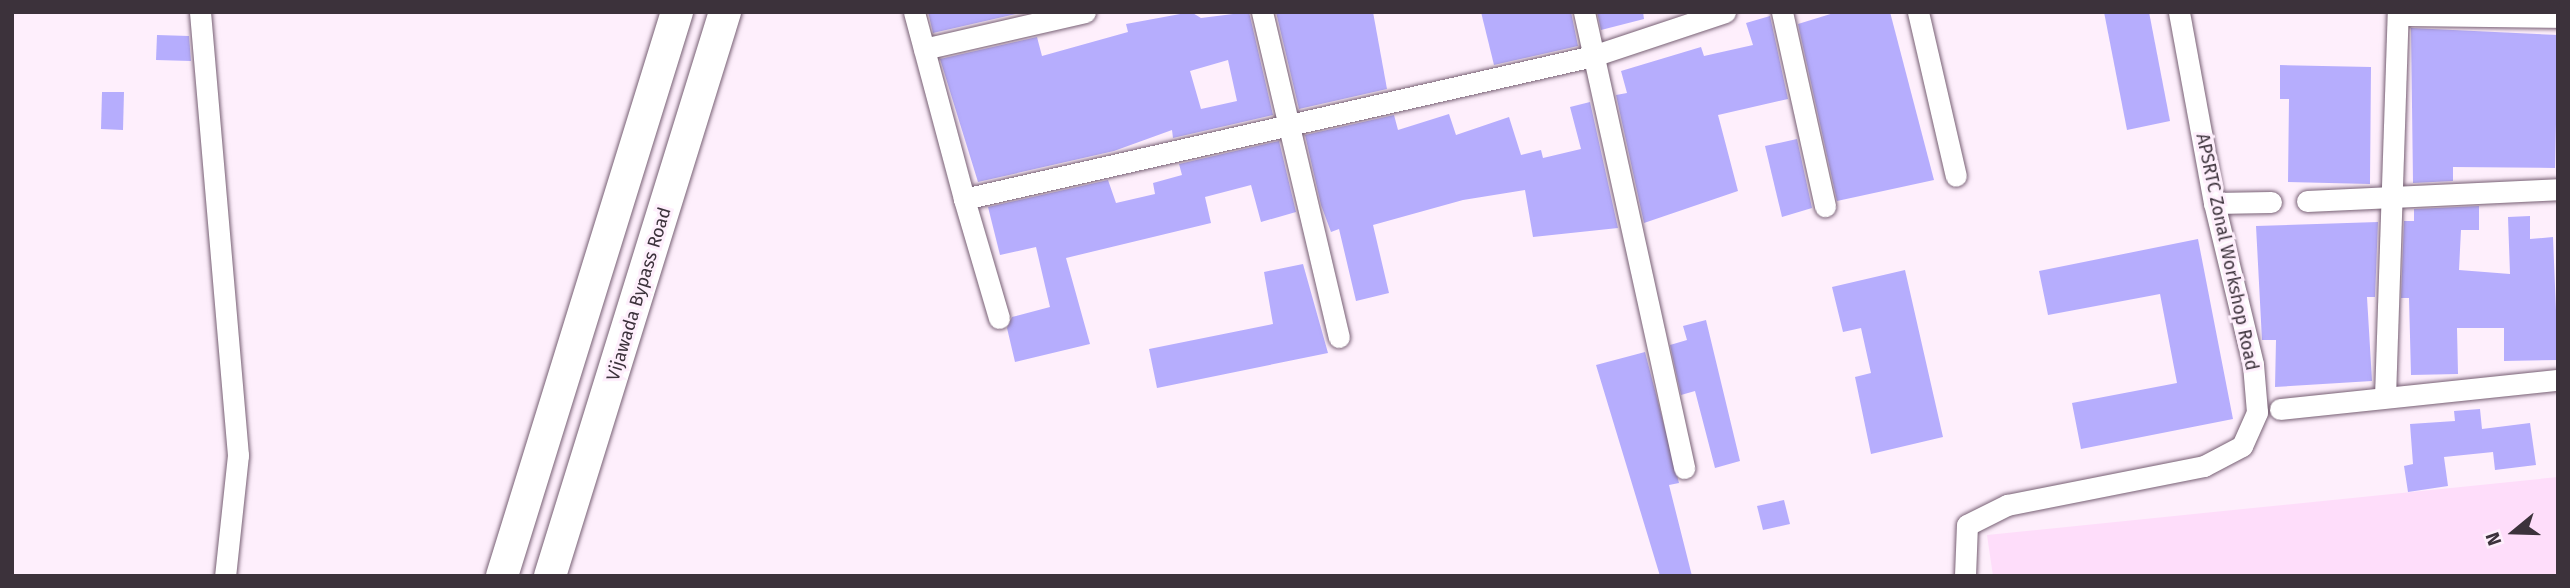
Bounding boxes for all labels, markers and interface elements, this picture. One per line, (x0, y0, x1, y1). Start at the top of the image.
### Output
street label: APSRTC Zonal Workshop Road (2191, 132, 2263, 372)
street label: Vijawada Bypass Road (602, 205, 676, 383)
north arrow (2479, 497, 2549, 567)
text: N (2481, 529, 2507, 549)

